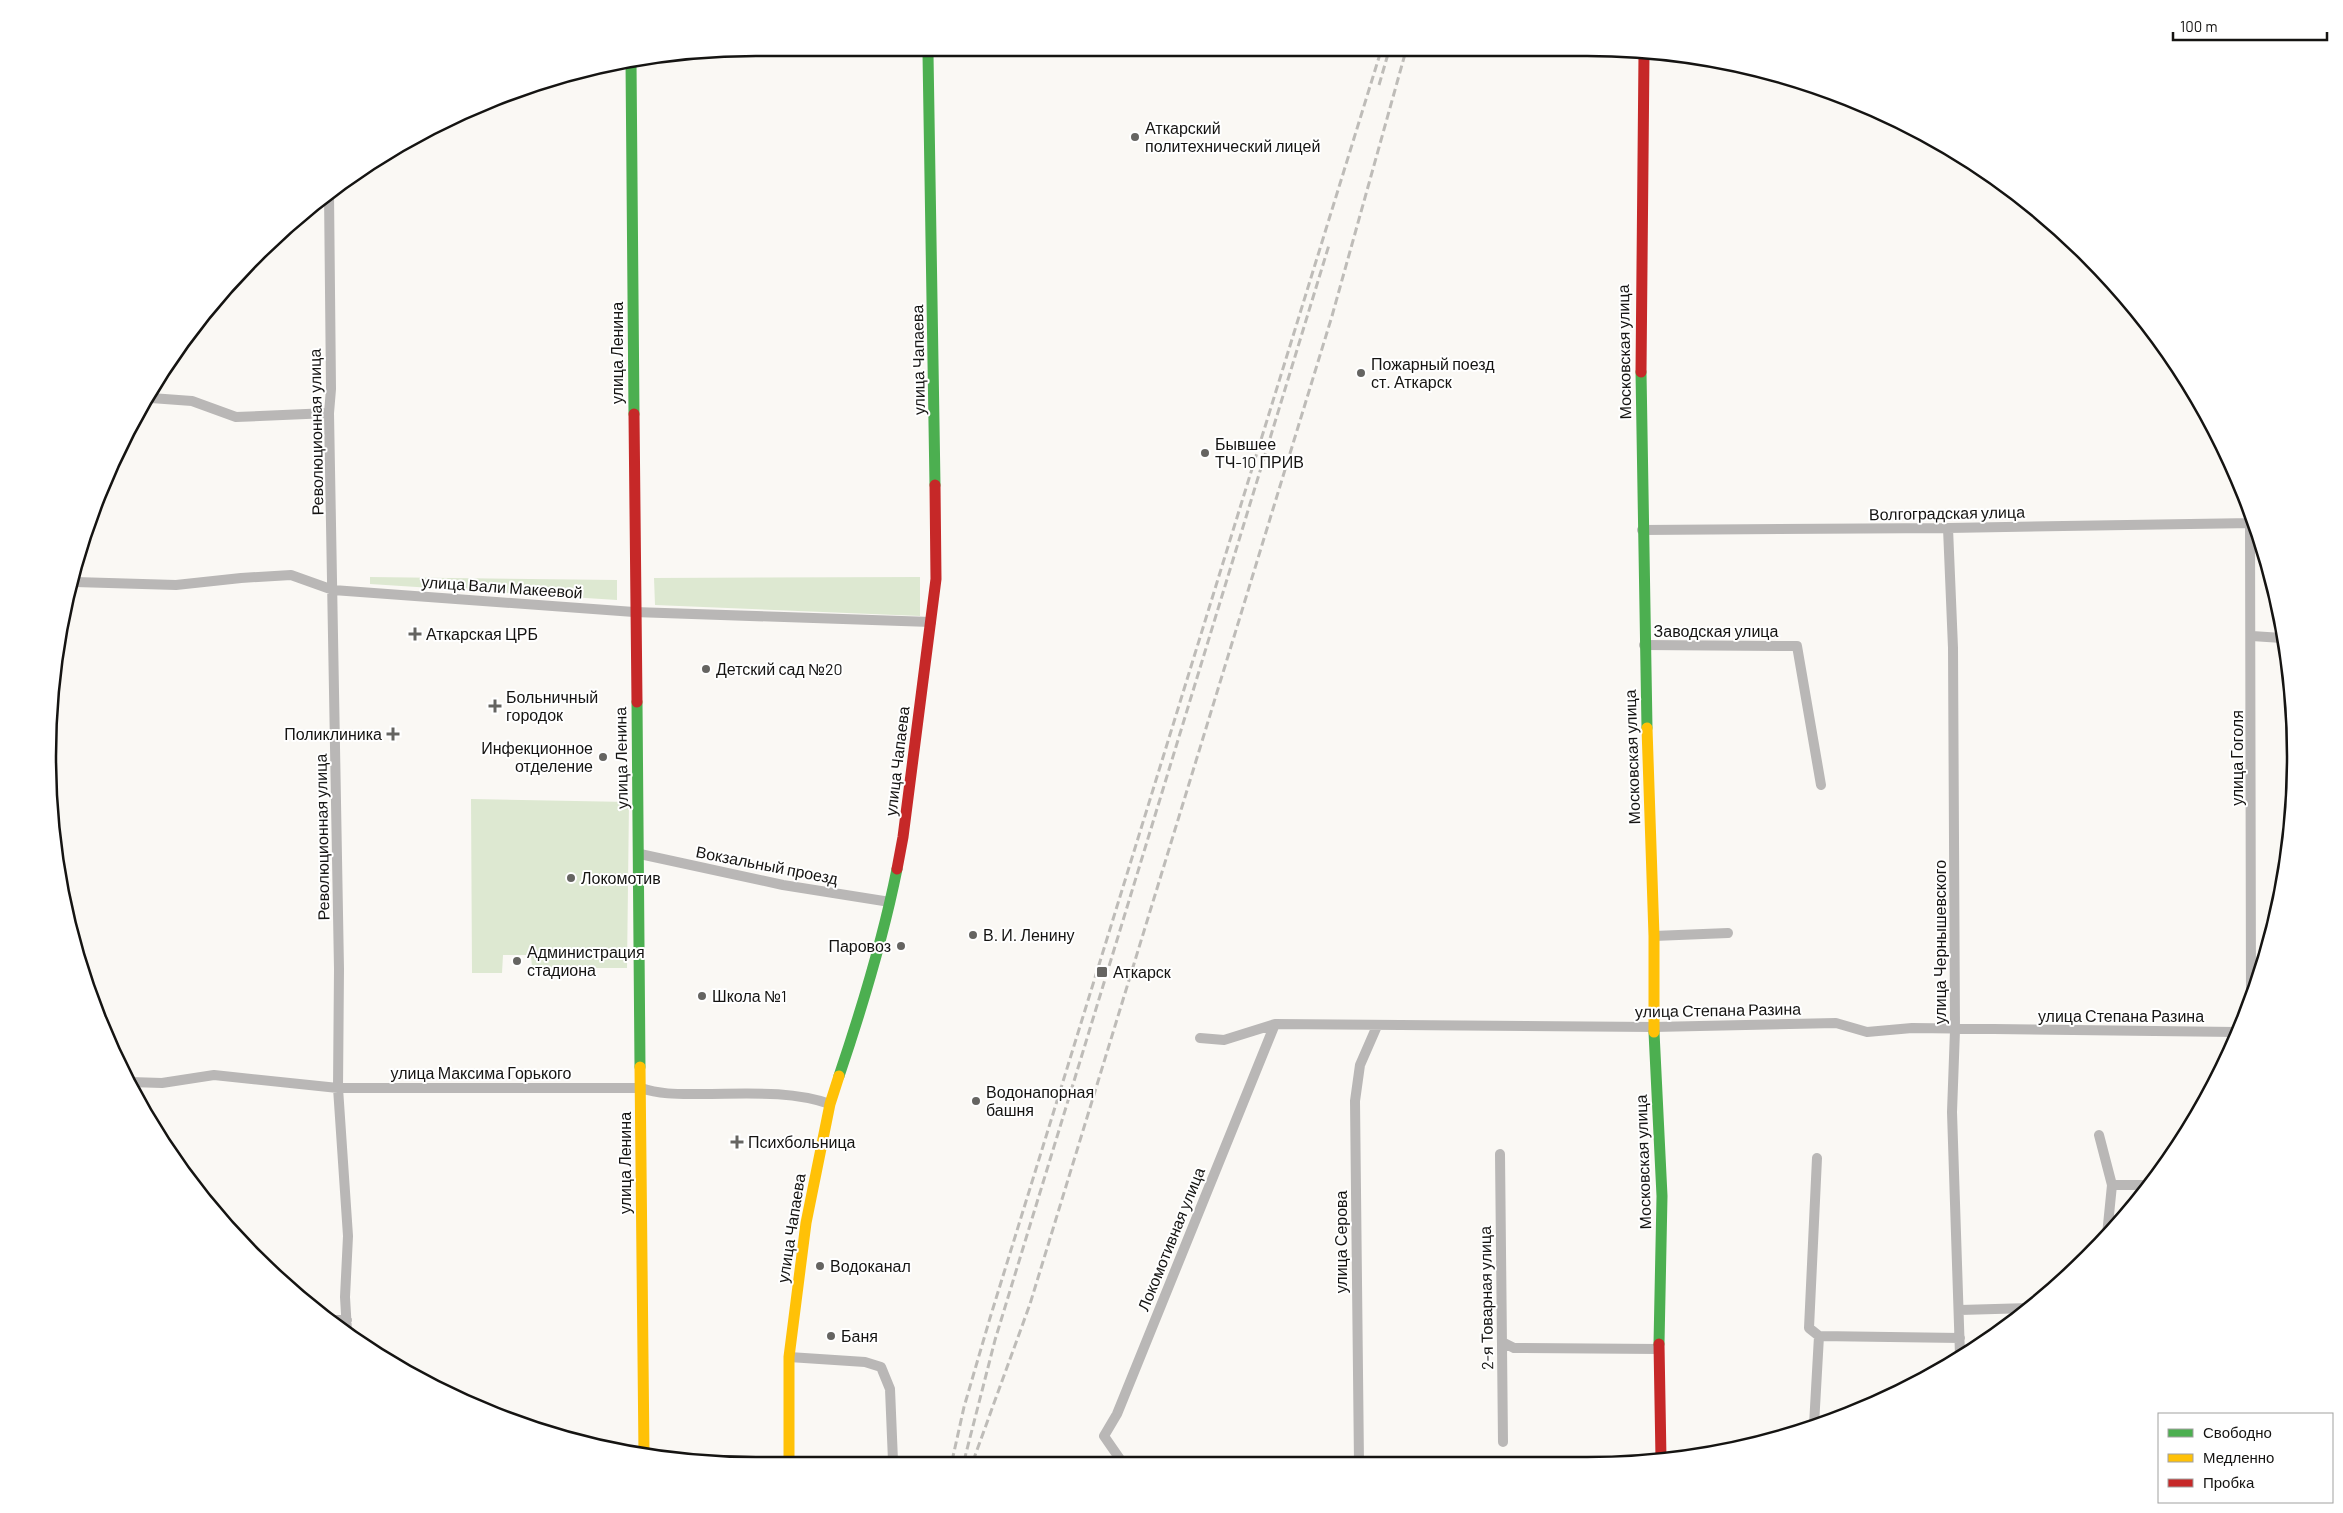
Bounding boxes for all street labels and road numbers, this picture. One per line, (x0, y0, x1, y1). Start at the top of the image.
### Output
street label: Московская улица (1613, 284, 1634, 420)
street label: улица Ленина (607, 302, 626, 404)
street label: улица Чапаева (907, 305, 928, 415)
street label: Революционная улица (305, 349, 326, 515)
street label: Волгоградская улица (1869, 502, 2025, 523)
street label: улица Вали Макеевой (421, 571, 583, 602)
street label: Заводская улица (1654, 621, 1779, 640)
street label: Московская улица (1620, 689, 1643, 825)
street label: улица Чапаева (880, 705, 913, 817)
street label: улица Ленина (610, 707, 631, 809)
street label: улица Гоголя (2227, 710, 2246, 806)
street label: Революционная улица (311, 754, 332, 920)
street label: Вокзальный проезд (694, 841, 840, 888)
street label: улица Чернышевского (1930, 860, 1949, 1024)
street label: улица Степана Разина (1635, 999, 1801, 1020)
street label: улица Степана Разина (2038, 1006, 2204, 1025)
street label: улица Максима Горького (391, 1063, 572, 1082)
street label: Московская улица (1631, 1094, 1654, 1230)
street label: улица Ленина (615, 1112, 634, 1214)
street label: Локомотивная улица (1133, 1164, 1208, 1313)
street label: улица Чапаева (772, 1172, 809, 1284)
street label: улица Серова (1331, 1191, 1350, 1293)
street label: 2-я Товарная улица (1475, 1226, 1496, 1370)

